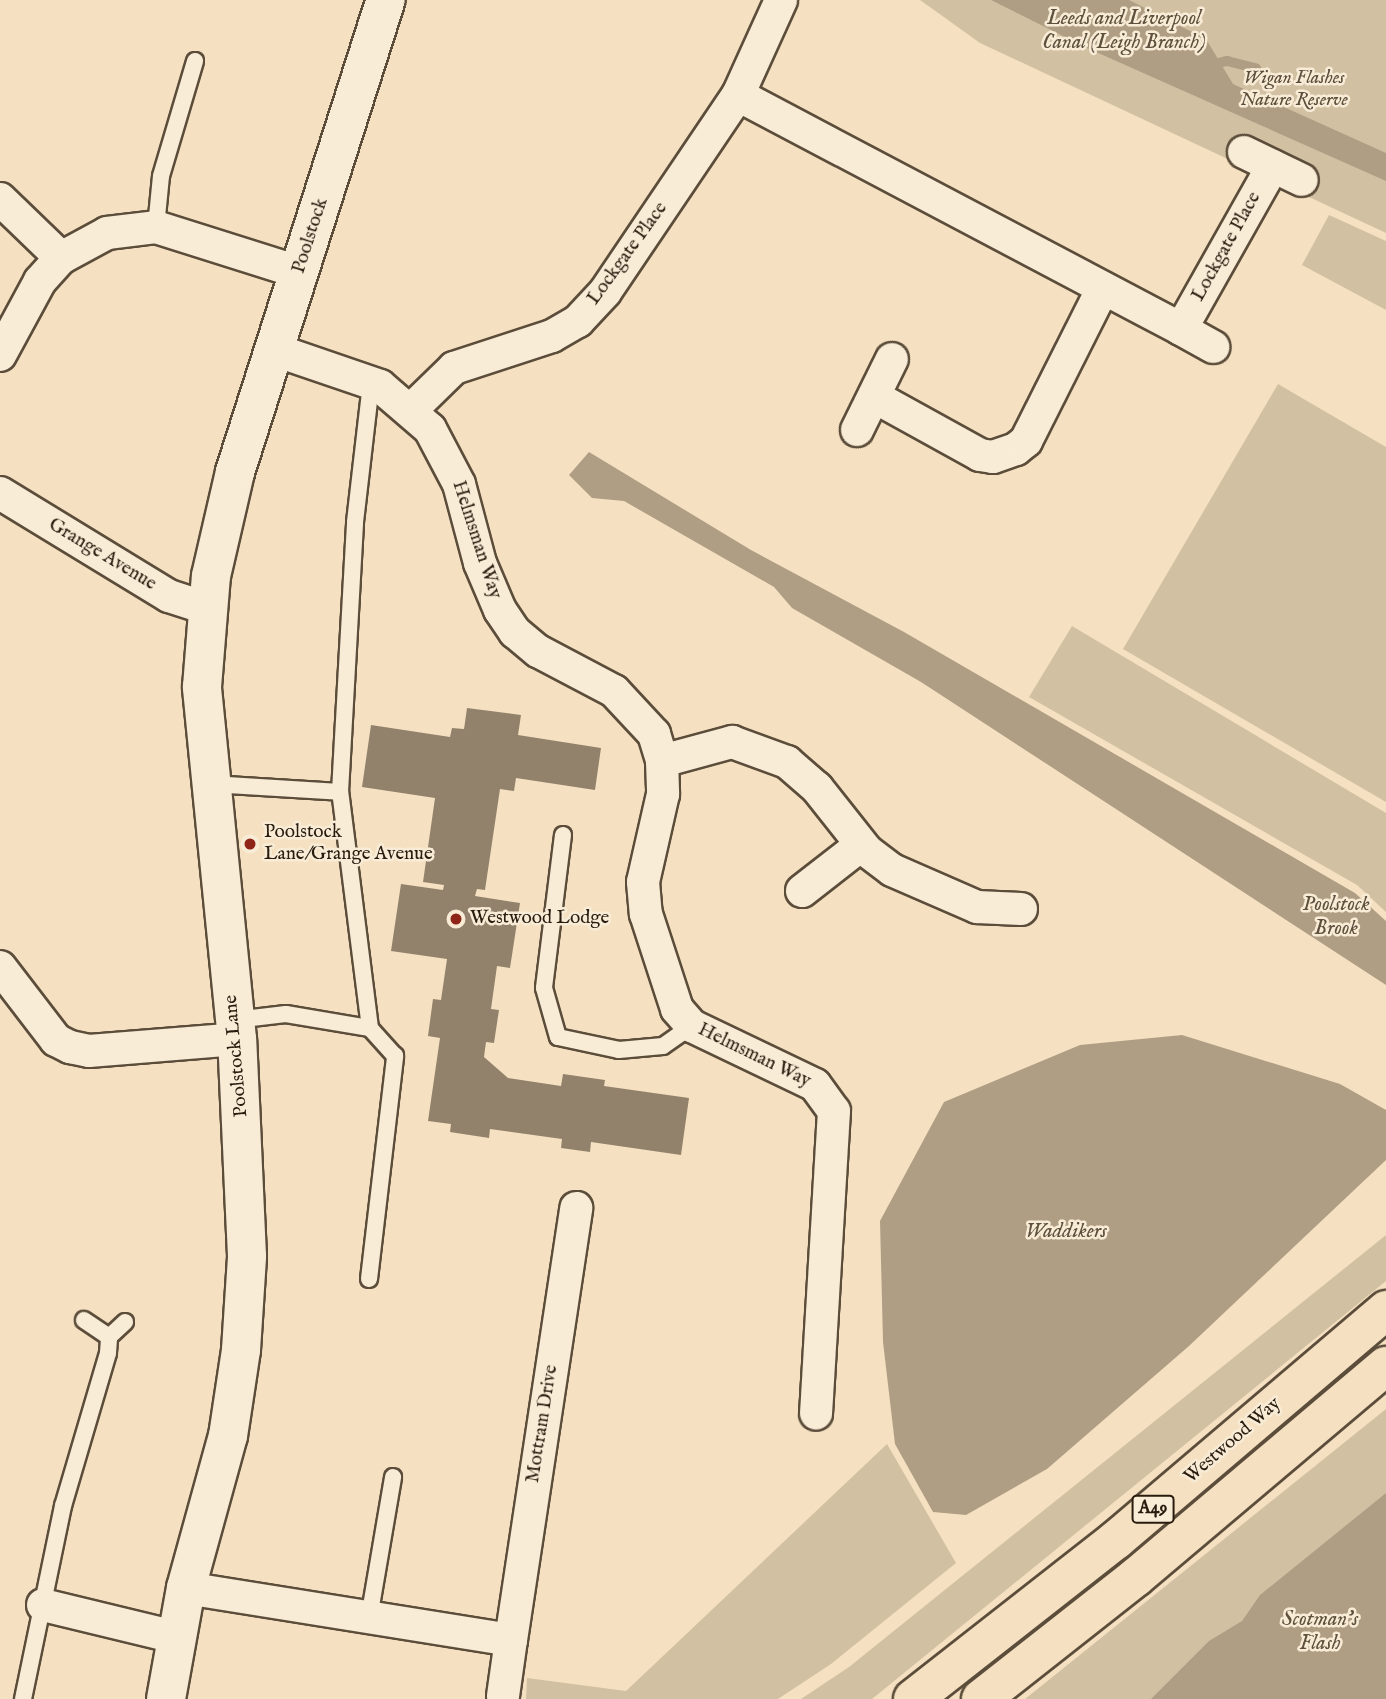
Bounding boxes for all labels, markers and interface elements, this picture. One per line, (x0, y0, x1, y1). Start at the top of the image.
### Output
water label: Leeds and Liverpool Canal (Leigh Branch) (1042, 6, 1206, 56)
park label: Wigan Flashes Nature Reserve (1240, 68, 1348, 112)
street label: Lockgate Place (1188, 188, 1266, 306)
street label: Poolstock (288, 195, 334, 277)
street label: Lockgate Place (583, 198, 673, 310)
street label: Helmsman Way (446, 478, 506, 602)
street label: Grange Avenue (44, 514, 160, 596)
place label: Poolstock Lane/Grange Avenue (264, 822, 433, 866)
marker: Poolstock Lane/Grange Avenue (242, 836, 258, 852)
water label: Poolstock Brook (1302, 892, 1370, 942)
place label: Westwood Lodge (470, 908, 609, 930)
marker: Westwood Lodge (448, 911, 464, 927)
street label: Poolstock Lane (220, 994, 254, 1118)
street label: Helmsman Way (694, 1019, 814, 1093)
water label: Waddikers (1025, 1219, 1107, 1245)
street label: Mottram Drive (522, 1363, 564, 1485)
street label: Westwood Way (1180, 1393, 1286, 1489)
road number: A49 (1130, 1494, 1176, 1524)
water label: Scotman's Flash (1282, 1607, 1358, 1657)

